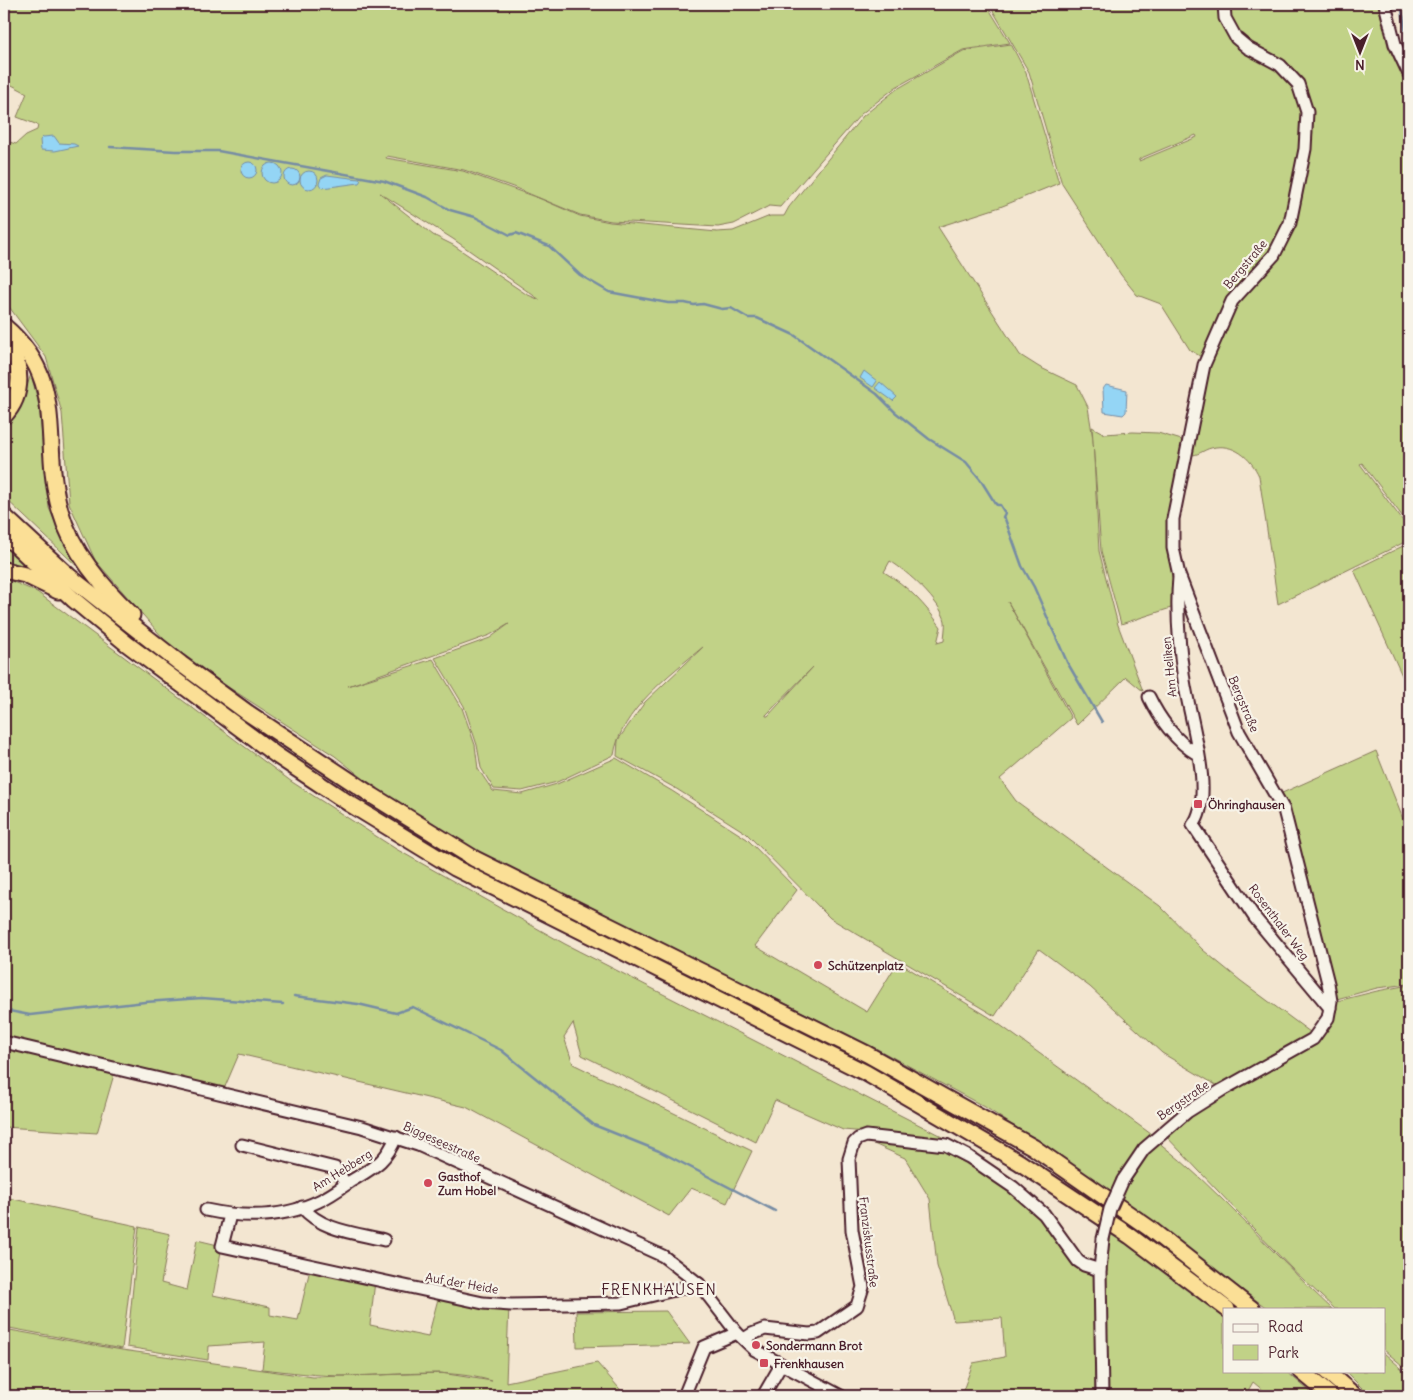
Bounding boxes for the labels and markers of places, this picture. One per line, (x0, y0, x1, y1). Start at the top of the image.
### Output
place label: Öhringhausen (1208, 797, 1285, 813)
marker: Öhringhausen (1192, 798, 1204, 810)
place label: Schützenplatz (828, 958, 904, 974)
marker: Schützenplatz (812, 959, 824, 971)
place label: Gasthof Zum Hobel (438, 1169, 496, 1198)
marker: Gasthof Zum Hobel (422, 1177, 434, 1189)
place label: Sondermann Brot (766, 1338, 863, 1353)
marker: Sondermann Brot (750, 1339, 762, 1351)
place label: Frenkhausen (774, 1356, 844, 1371)
marker: Frenkhausen (758, 1357, 770, 1369)

